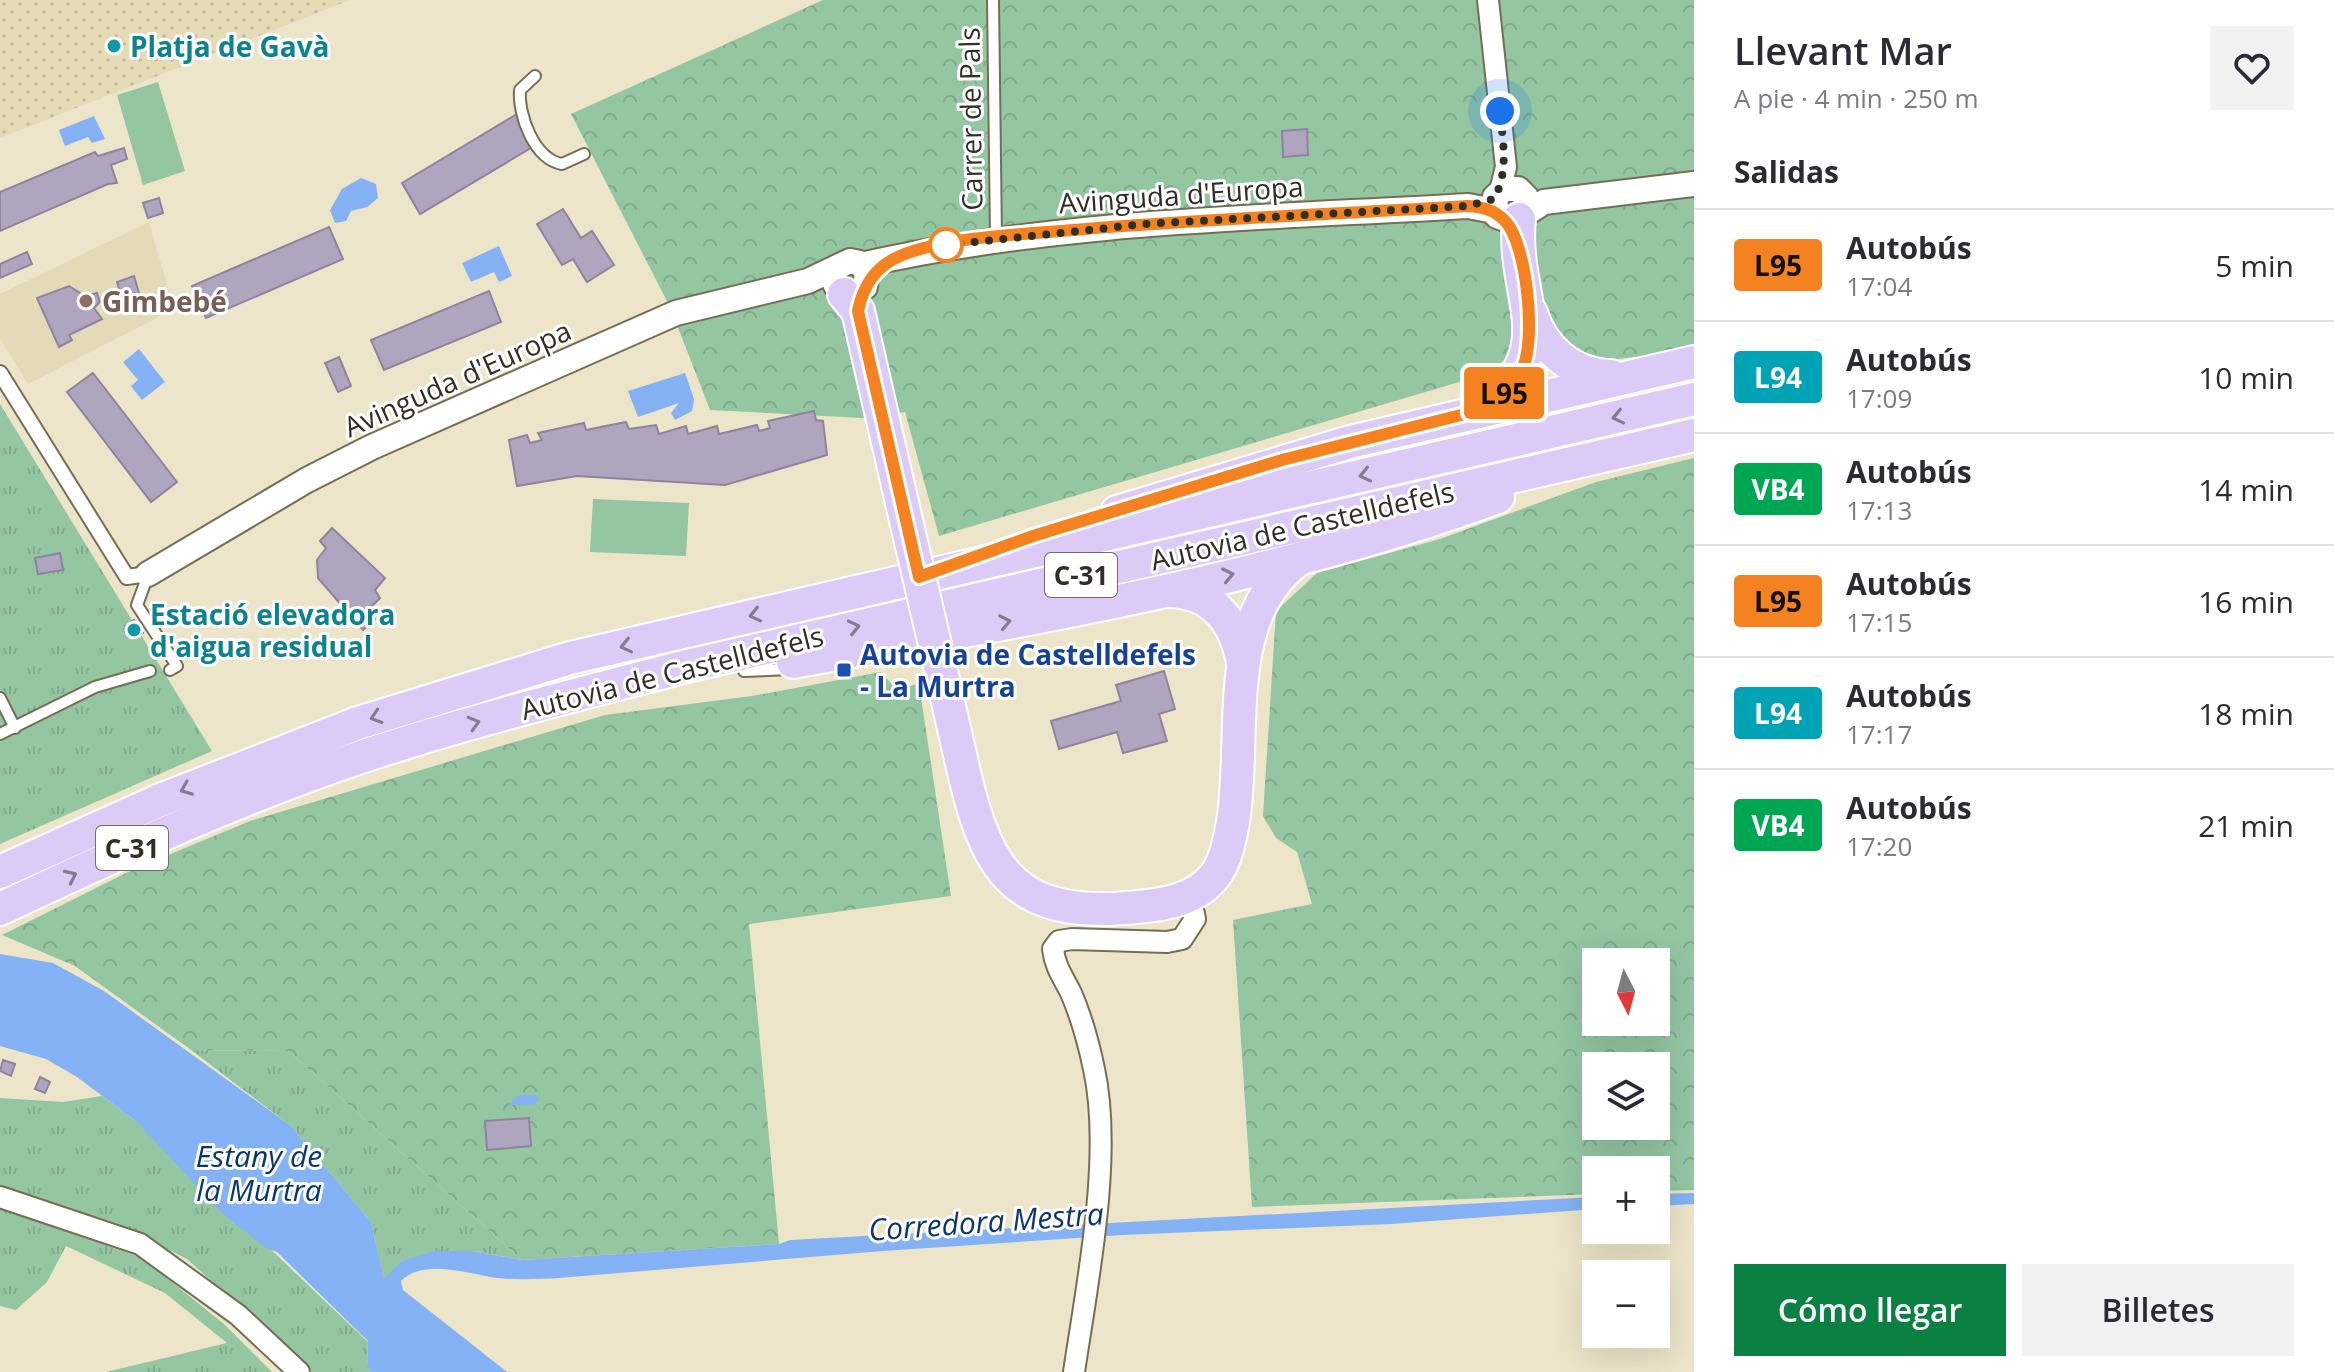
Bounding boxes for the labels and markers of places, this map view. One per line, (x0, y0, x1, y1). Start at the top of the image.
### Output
place label: Platja de Gavà (130, 27, 330, 65)
marker: Platja de Gavà (105, 37, 123, 55)
unlabelled marker (929, 228, 963, 262)
place label: Gimbebé (102, 282, 227, 320)
marker: Gimbebé (77, 292, 95, 310)
place label: Estació elevadora d'aigua residual (150, 595, 395, 665)
marker: Estació elevadora d'aigua residual (125, 621, 143, 639)
place label: Autovia de Castelldefels - La Murtra (860, 635, 1196, 705)
marker: Autovia de Castelldefels - La Murtra (835, 661, 853, 679)

